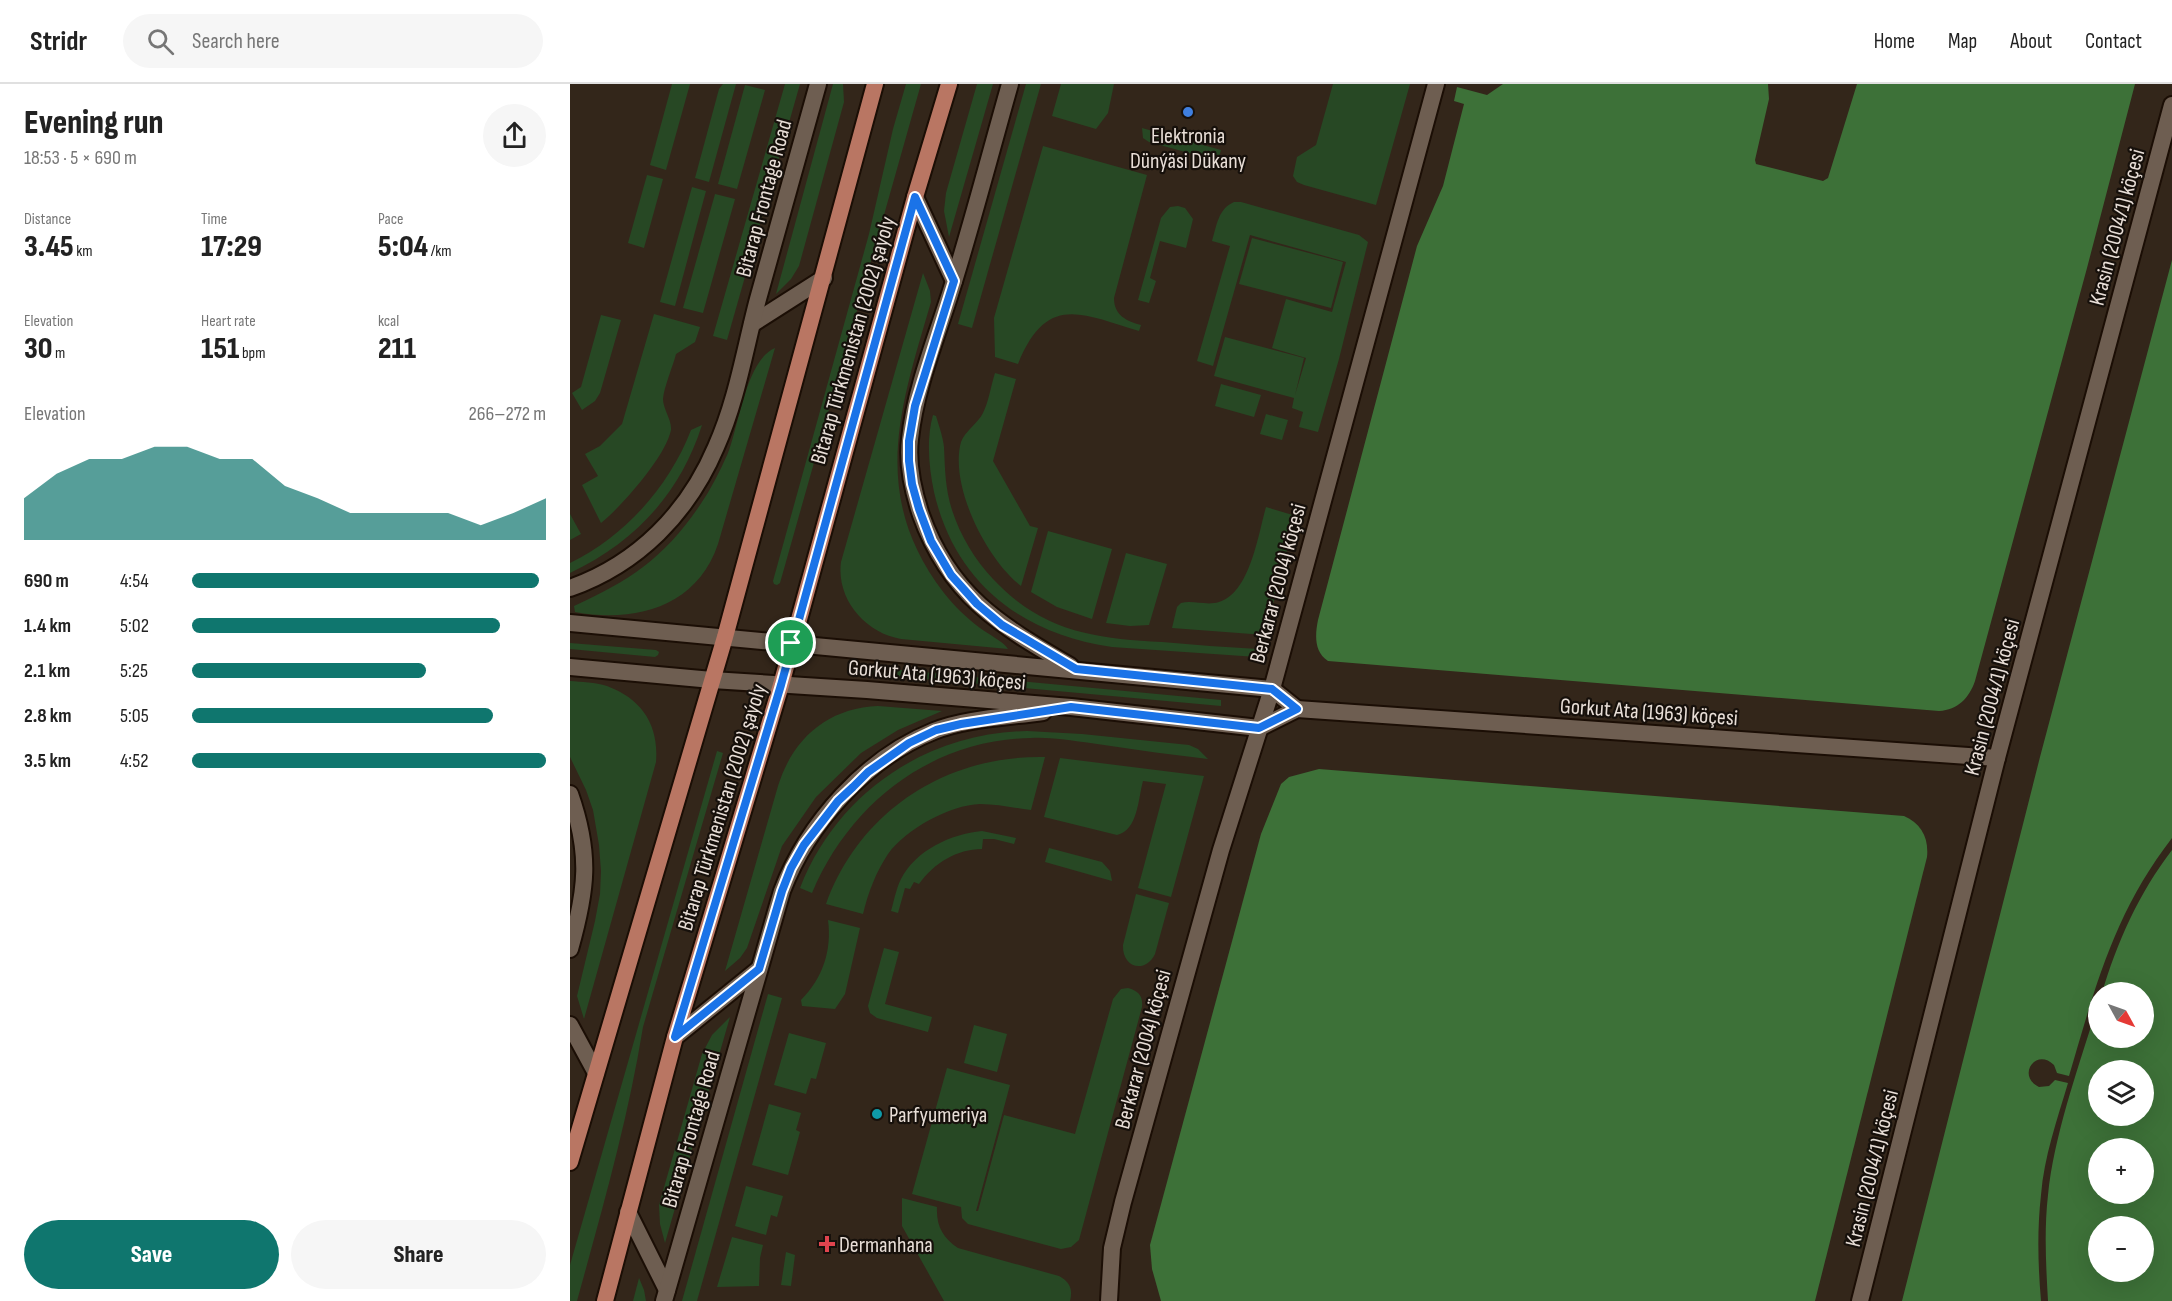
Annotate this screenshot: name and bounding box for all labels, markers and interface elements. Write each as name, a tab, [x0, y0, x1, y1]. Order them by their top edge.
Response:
search box	[123, 14, 543, 68]
text: Stridr	[30, 25, 87, 58]
icon: search	[144, 25, 177, 58]
text: Search here	[192, 28, 280, 55]
text: Home	[1874, 29, 1915, 54]
text: Map	[1948, 29, 1977, 54]
text: About	[2010, 29, 2052, 54]
text: Contact	[2085, 29, 2142, 54]
text: Evening run	[24, 103, 164, 143]
button: share	[483, 104, 546, 167]
marker: Elektronia Dünýäsi Dükany	[1181, 105, 1195, 119]
street label: Bitarap Frontage Road	[730, 117, 798, 280]
place label: Elektronia Dünýäsi Dükany	[1130, 123, 1247, 175]
text: 18:53 · 5 × 690 m	[24, 146, 137, 170]
street label: Krasin (2004/1) köçesi	[2084, 146, 2151, 309]
text: Distance	[24, 210, 71, 229]
text: Time	[201, 210, 227, 229]
text: Pace	[378, 210, 403, 229]
street label: Bitarap Türkmenistan (2002) şaýoly	[805, 213, 902, 467]
text: 3.45	[24, 229, 74, 265]
text: 17:29	[201, 229, 262, 265]
text: 5:04	[378, 229, 428, 265]
text: km	[74, 242, 93, 261]
text: /km	[428, 242, 452, 261]
text: Elevation	[24, 312, 73, 331]
text: Heart rate	[201, 312, 256, 331]
text: kcal	[378, 312, 399, 331]
text: 30	[24, 331, 53, 367]
text: 151	[201, 331, 239, 367]
text: 211	[378, 331, 416, 367]
text: m	[53, 344, 65, 363]
text: bpm	[239, 344, 265, 363]
text: Elevation	[24, 402, 86, 426]
text: 266–272 m	[469, 402, 546, 426]
street label: Berkarar (2004) köçesi	[1244, 501, 1313, 666]
text: 690 m	[24, 569, 69, 593]
text: 4:54	[120, 569, 149, 593]
text: 1.4 km	[24, 614, 71, 638]
text: 5:02	[120, 614, 149, 638]
street label: Krasin (2004/1) köçesi	[1959, 616, 2026, 779]
pin	[765, 617, 816, 668]
icon: arrive	[774, 626, 807, 659]
street label: Gorkut Ata (1963) köçesi	[847, 654, 1027, 697]
text: 2.1 km	[24, 659, 70, 683]
text: 5:25	[120, 659, 148, 683]
street label: Bitarap Türkmenistan (2002) şaýoly	[672, 680, 773, 934]
street label: Gorkut Ata (1963) köçesi	[1559, 693, 1739, 732]
text: 2.8 km	[24, 704, 72, 728]
text: 5:05	[120, 704, 149, 728]
text: 3.5 km	[24, 749, 71, 773]
text: 4:52	[120, 749, 148, 773]
street label: Berkarar (2004) köçesi	[1109, 967, 1178, 1132]
north arrow	[2088, 982, 2154, 1048]
map controls	[2088, 982, 2154, 1282]
street label: Bitarap Frontage Road	[656, 1048, 727, 1211]
button: layers	[2088, 1060, 2154, 1126]
street label: Krasin (2004/1) köçesi	[1840, 1087, 1905, 1250]
place label: Parfyumeriya	[889, 1102, 987, 1129]
marker: Parfyumeriya	[870, 1107, 884, 1121]
button: +	[2088, 1138, 2154, 1204]
button: −	[2088, 1216, 2154, 1282]
button: Save	[24, 1220, 279, 1289]
button: Share	[291, 1220, 546, 1289]
place label: Dermanhana	[839, 1232, 933, 1259]
marker: Dermanhana	[820, 1237, 834, 1251]

